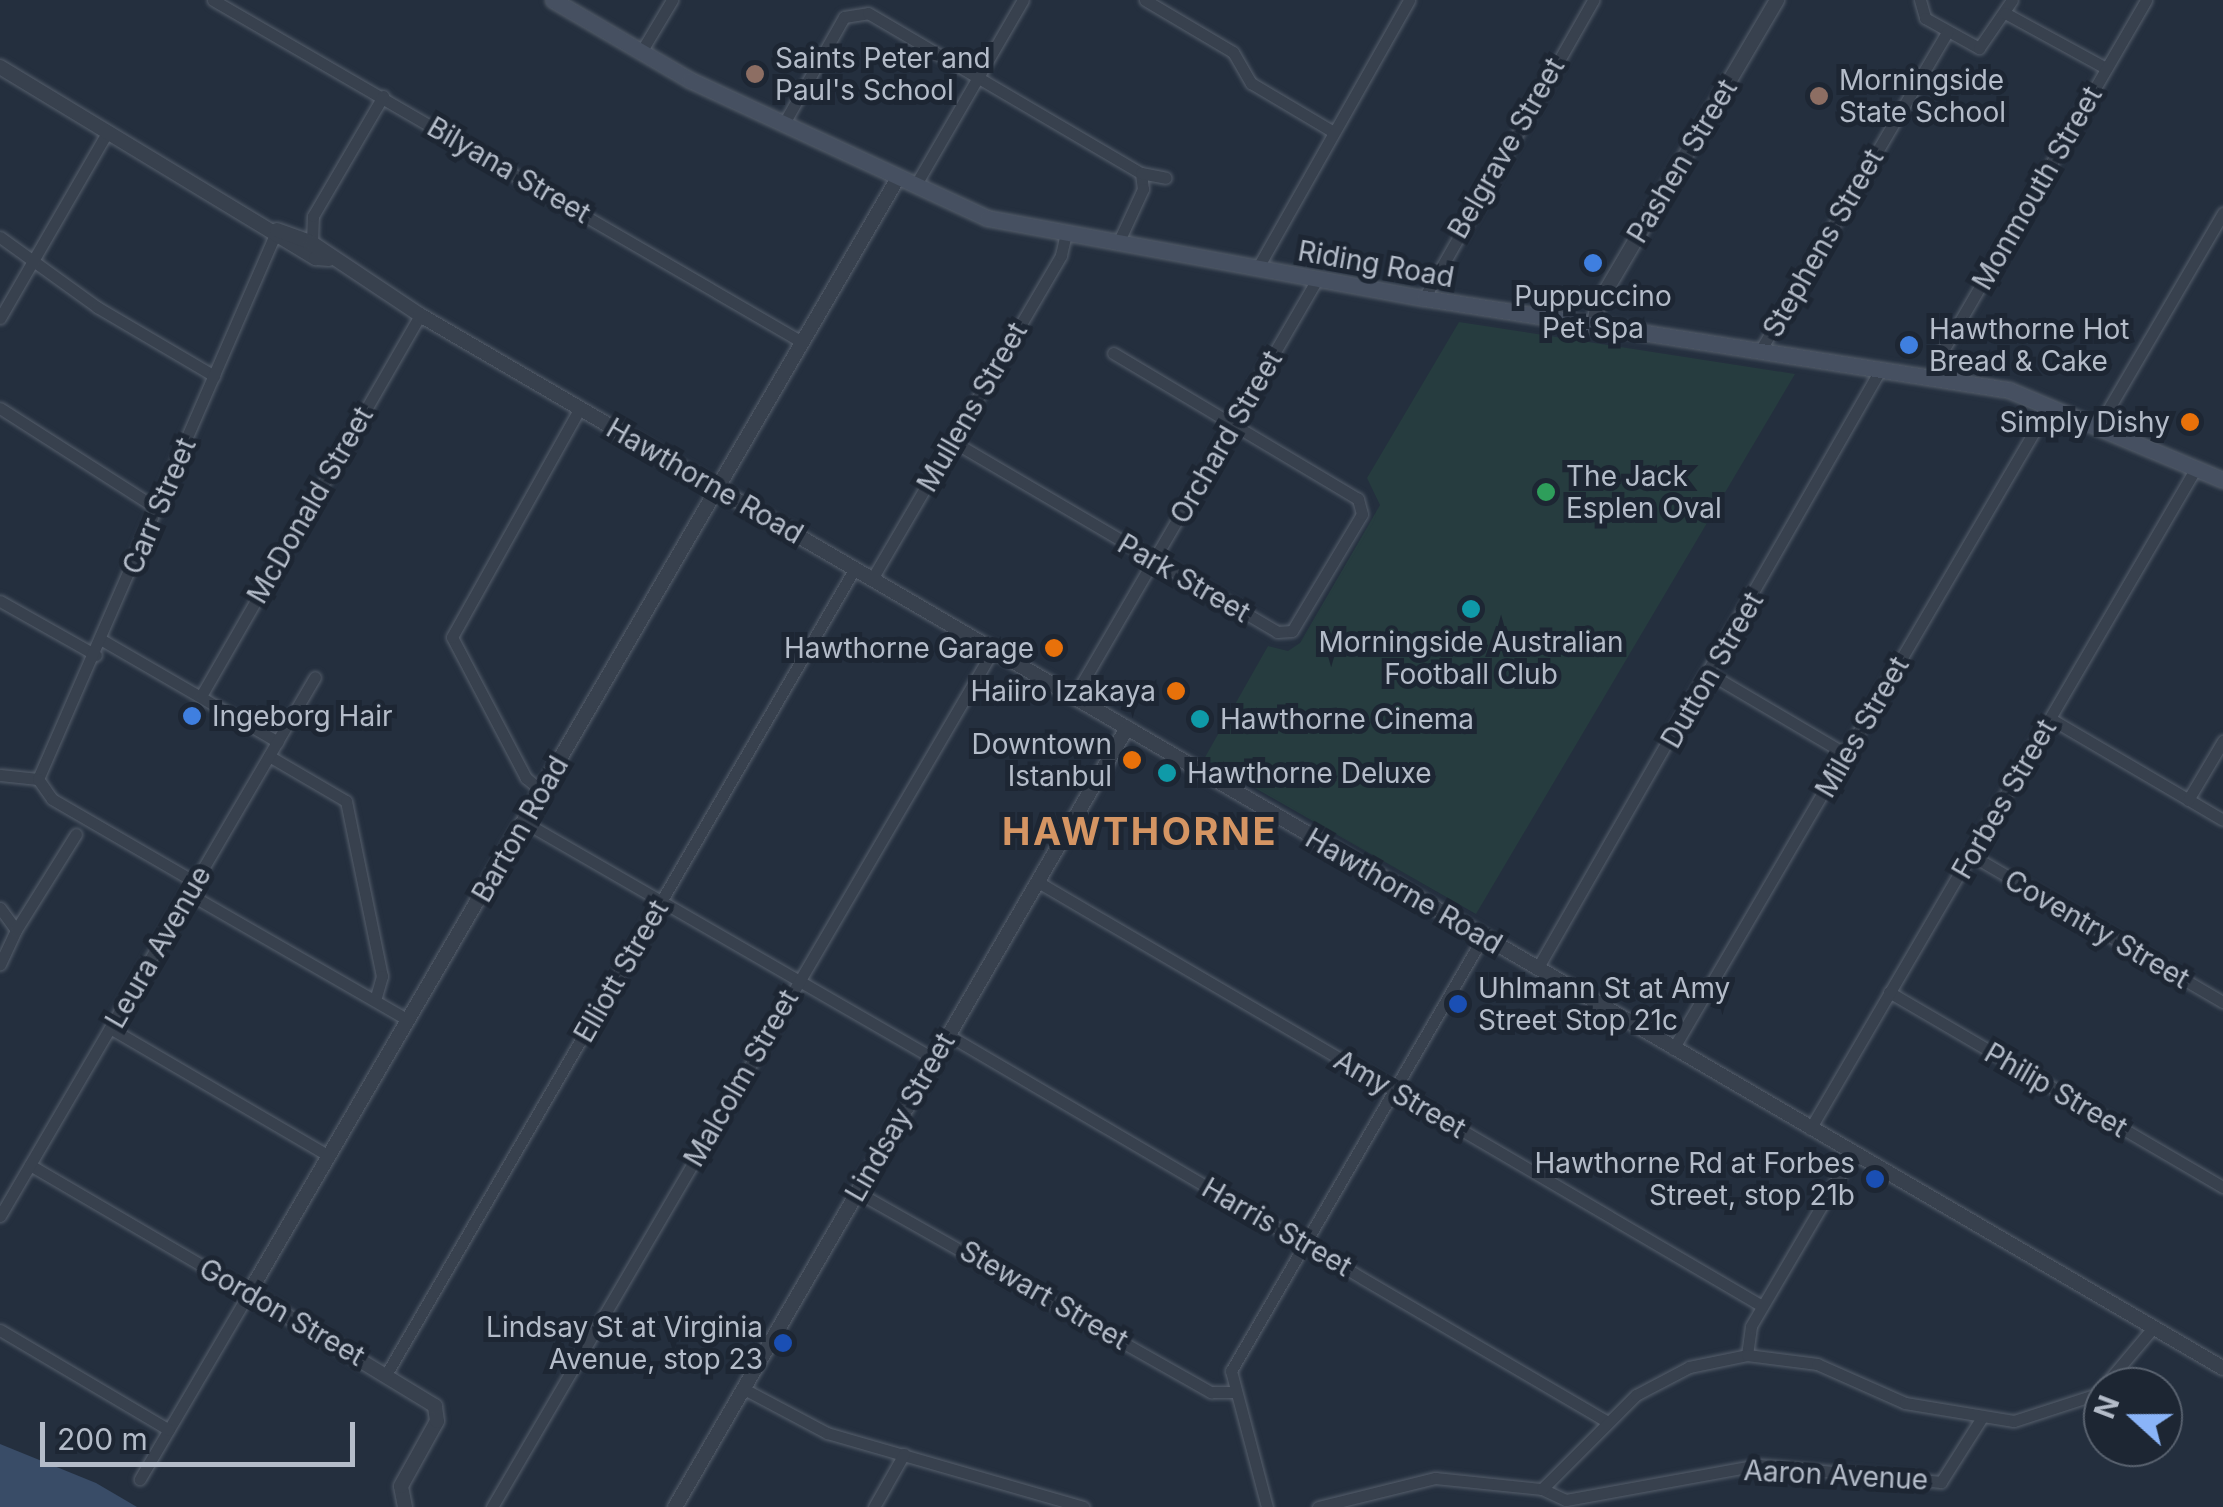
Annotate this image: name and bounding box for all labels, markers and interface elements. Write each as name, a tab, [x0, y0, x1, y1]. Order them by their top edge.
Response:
place label: Saints Peter and Paul's School	[775, 41, 991, 107]
street label: Belgrave Street	[1441, 52, 1571, 244]
marker: Saints Peter and Paul's School	[744, 63, 766, 85]
place label: Morningside State School	[1839, 63, 2006, 129]
street label: Pashen Street	[1620, 73, 1744, 249]
street label: Monmouth Street	[1965, 80, 2109, 296]
marker: Morningside State School	[1808, 85, 1830, 107]
street label: Bilyana Street	[422, 110, 596, 230]
street label: Stephens Street	[1756, 143, 1890, 343]
street label: Riding Road	[1295, 234, 1457, 294]
marker: Puppuccino Pet Spa	[1582, 252, 1604, 274]
place label: Puppuccino Pet Spa	[1514, 279, 1672, 345]
place label: Hawthorne Hot Bread & Cake	[1929, 312, 2129, 378]
street label: Mullens Street	[910, 316, 1034, 498]
marker: Hawthorne Hot Bread & Cake	[1898, 334, 1920, 356]
street label: Orchard Street	[1163, 345, 1289, 529]
street label: McDonald Street	[240, 401, 380, 609]
place label: Simply Dishy	[1999, 405, 2170, 439]
street label: Hawthorne Road	[601, 411, 809, 551]
marker: Simply Dishy	[2179, 411, 2201, 433]
street label: Carr Street	[115, 433, 203, 579]
place label: The Jack Esplen Oval	[1566, 459, 1722, 525]
marker: The Jack Esplen Oval	[1535, 481, 1557, 503]
street label: Park Street	[1112, 527, 1256, 629]
street label: Dutton Street	[1654, 586, 1770, 754]
marker: Morningside Australian Football Club	[1460, 598, 1482, 620]
place label: Morningside Australian Football Club	[1319, 625, 1623, 691]
place label: Hawthorne Garage	[784, 631, 1034, 665]
marker: Hawthorne Garage	[1043, 637, 1065, 659]
street label: Miles Street	[1808, 651, 1916, 803]
place label: Haiiro Izakaya	[970, 674, 1156, 708]
marker: Haiiro Izakaya	[1165, 680, 1187, 702]
place label: Ingeborg Hair	[212, 699, 392, 733]
place label: Hawthorne Cinema	[1220, 702, 1474, 736]
marker: Ingeborg Hair	[181, 705, 203, 727]
marker: Hawthorne Cinema	[1189, 708, 1211, 730]
street label: Forbes Street	[1945, 713, 2063, 885]
place label: Downtown Istanbul	[971, 727, 1112, 793]
marker: Downtown Istanbul	[1121, 749, 1143, 771]
street label: Barton Road	[465, 750, 575, 908]
place label: Hawthorne Deluxe	[1187, 756, 1432, 790]
marker: Hawthorne Deluxe	[1156, 762, 1178, 784]
district label: HAWTHORNE	[1002, 809, 1278, 855]
street label: Hawthorne Road	[1300, 821, 1508, 961]
street label: Leura Avenue	[98, 860, 218, 1034]
street label: Coventry Street	[1999, 863, 2195, 995]
street label: Elliott Street	[567, 894, 675, 1048]
place label: Uhlmann St at Amy Street Stop 21c	[1478, 971, 1730, 1037]
street label: Malcolm Street	[677, 984, 805, 1172]
marker: Uhlmann St at Amy Street Stop 21c	[1447, 993, 1469, 1015]
street label: Lindsay Street	[838, 1027, 962, 1207]
street label: Philip Street	[1979, 1036, 2133, 1144]
street label: Amy Street	[1328, 1043, 1472, 1145]
place label: Hawthorne Rd at Forbes Street, stop 21b	[1535, 1146, 1855, 1212]
marker: Hawthorne Rd at Forbes Street, stop 21b	[1864, 1168, 1886, 1190]
street label: Harris Street	[1196, 1171, 1358, 1283]
street label: Stewart Street	[954, 1233, 1134, 1357]
street label: Gordon Street	[193, 1251, 371, 1373]
place label: Lindsay St at Virginia Avenue, stop 23	[486, 1310, 763, 1376]
marker: Lindsay St at Virginia Avenue, stop 23	[772, 1332, 794, 1354]
north arrow	[2083, 1367, 2183, 1467]
text: N	[2087, 1391, 2127, 1423]
scale bar	[45, 1402, 360, 1464]
text: 200 m	[57, 1421, 148, 1457]
street label: Aaron Avenue	[1743, 1453, 1929, 1497]

